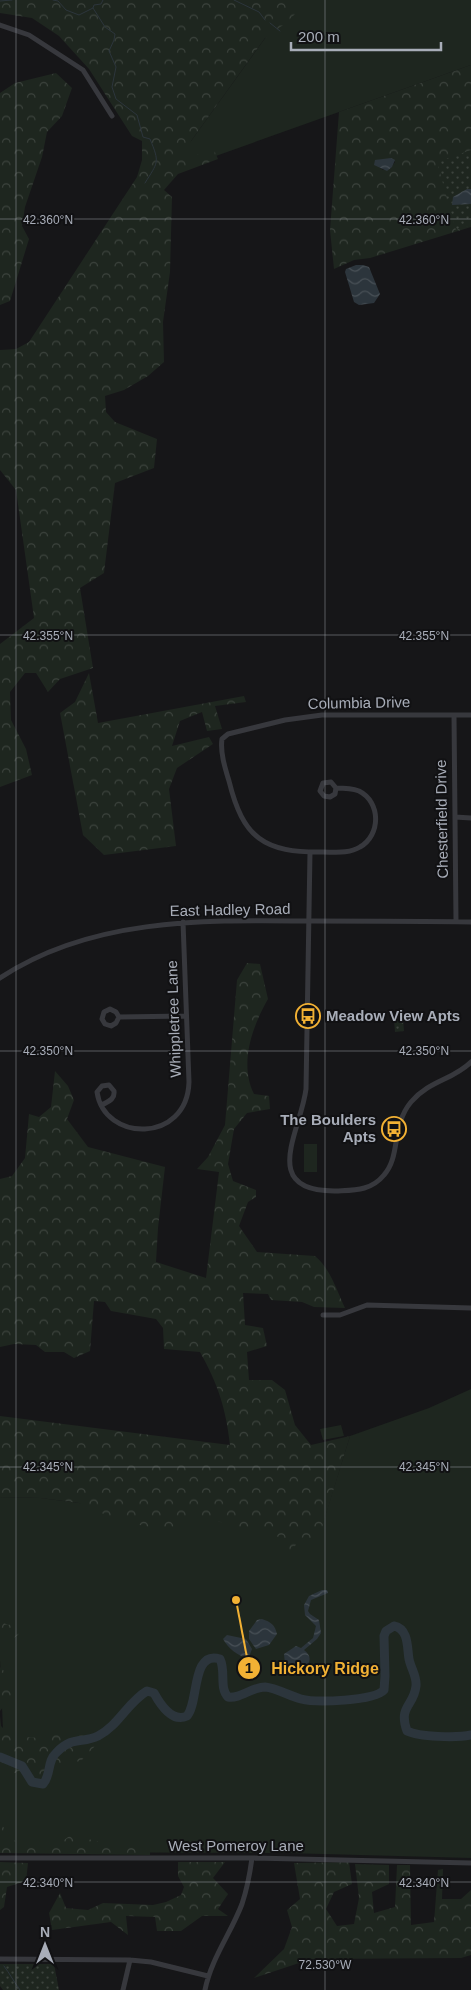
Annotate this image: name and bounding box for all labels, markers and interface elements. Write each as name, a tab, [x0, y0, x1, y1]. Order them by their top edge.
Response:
scale bar	[291, 20, 441, 52]
text: 200 m	[298, 28, 340, 45]
text: 42.360°N	[23, 213, 73, 227]
text: 42.360°N	[399, 213, 449, 227]
text: 42.355°N	[23, 629, 73, 643]
text: 42.355°N	[399, 629, 449, 643]
street label: Columbia Drive	[308, 693, 410, 712]
street label: Chesterfield Drive	[432, 759, 451, 879]
street label: East Hadley Road	[169, 900, 291, 919]
street label: Whippletree Lane	[163, 960, 184, 1078]
bus stop icon: Meadow View Apts	[295, 1003, 321, 1029]
place label: Meadow View Apts	[326, 1007, 460, 1024]
text: 42.350°N	[23, 1044, 73, 1058]
text: 42.350°N	[399, 1044, 449, 1058]
place label: The Boulders Apts	[280, 1111, 376, 1145]
bus stop icon: The Boulders Apts	[381, 1116, 407, 1142]
text: 42.345°N	[23, 1460, 73, 1474]
text: 42.345°N	[399, 1460, 449, 1474]
callout: Hickory Ridge	[236, 1653, 389, 1684]
text: 1	[245, 1659, 253, 1676]
text: Hickory Ridge	[271, 1660, 379, 1677]
street label: West Pomeroy Lane	[168, 1837, 304, 1854]
text: 42.340°N	[23, 1876, 73, 1890]
text: 42.340°N	[399, 1876, 449, 1890]
north arrow	[20, 1920, 70, 1970]
text: N	[40, 1924, 50, 1940]
text: 72.530°W	[299, 1958, 352, 1972]

